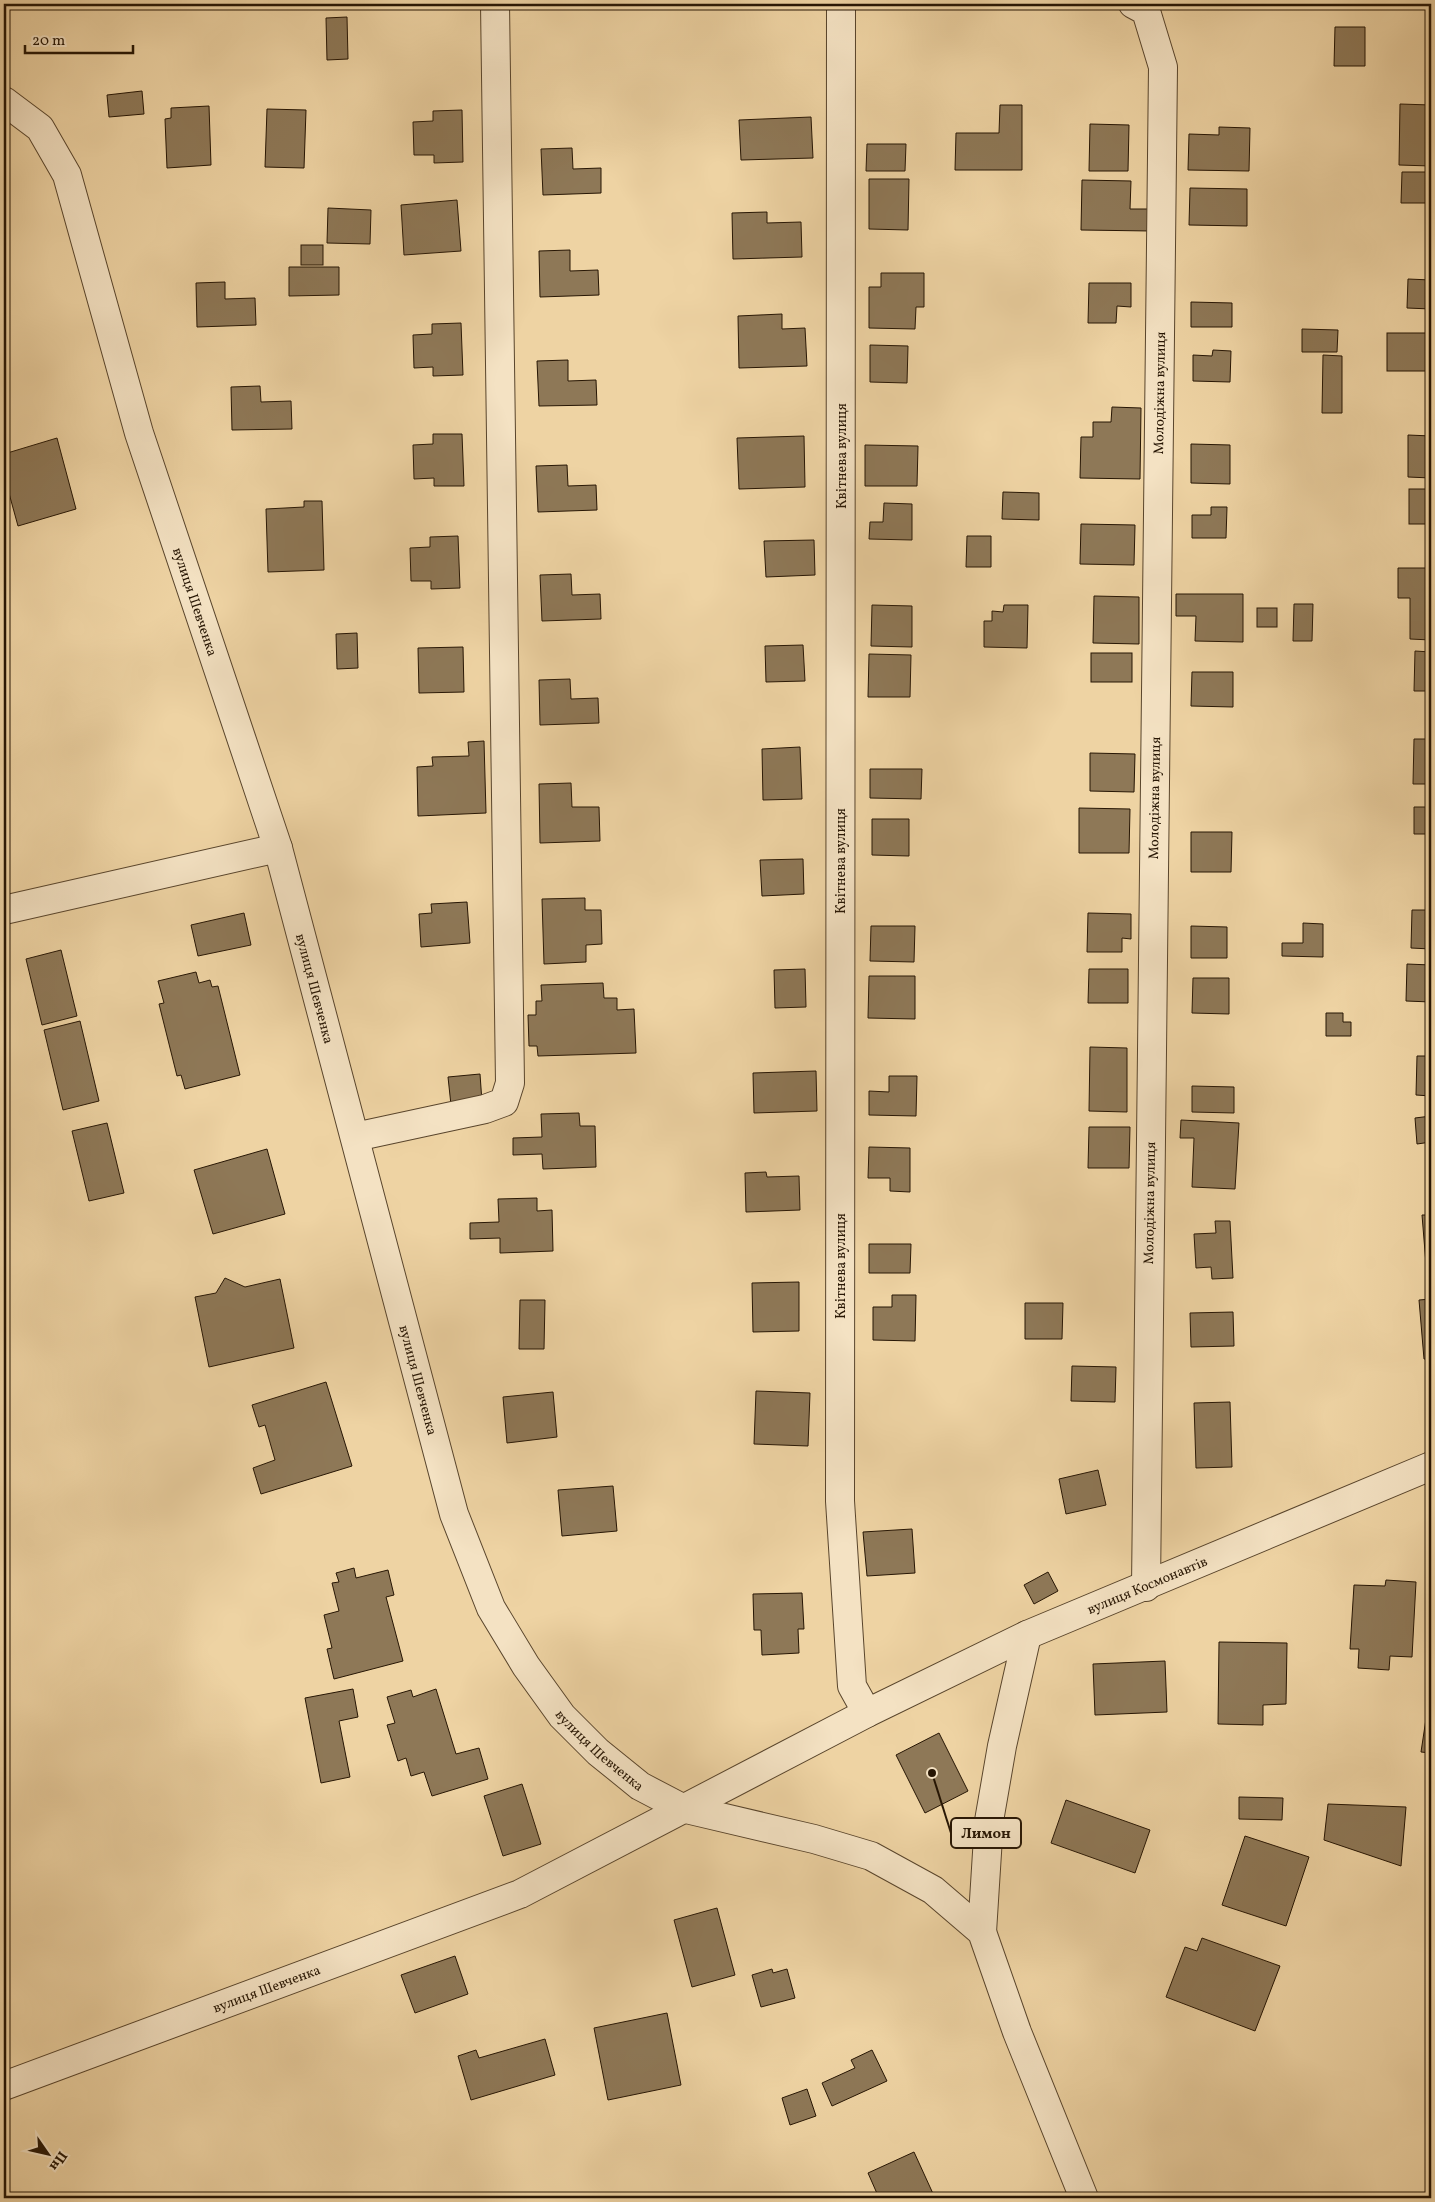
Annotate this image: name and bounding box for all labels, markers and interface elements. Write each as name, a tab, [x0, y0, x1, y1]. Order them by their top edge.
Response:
scale bar	[25, 22, 132, 54]
text: 20 m	[32, 31, 65, 52]
street label: Молодіжна вулиця	[1150, 332, 1171, 455]
street label: Квітнева вулиця	[833, 403, 852, 509]
street label: вулиця Шевченка	[167, 545, 221, 659]
street label: Молодіжна вулиця	[1145, 737, 1166, 860]
street label: Квітнева вулиця	[832, 808, 851, 914]
street label: вулиця Шевченка	[290, 932, 337, 1046]
street label: Молодіжна вулиця	[1140, 1142, 1161, 1265]
street label: Квітнева вулиця	[832, 1213, 851, 1319]
street label: вулиця Шевченка	[393, 1323, 441, 1438]
street label: вулиця Космонавтів	[1084, 1553, 1211, 1620]
street label: вулиця Шевченка	[550, 1707, 647, 1796]
callout: Лимон	[951, 1818, 1021, 1848]
text: Лимон	[961, 1824, 1011, 1845]
street label: вулиця Шевченка	[211, 1961, 323, 2018]
north arrow	[22, 2130, 72, 2180]
text: Пн	[44, 2147, 71, 2174]

